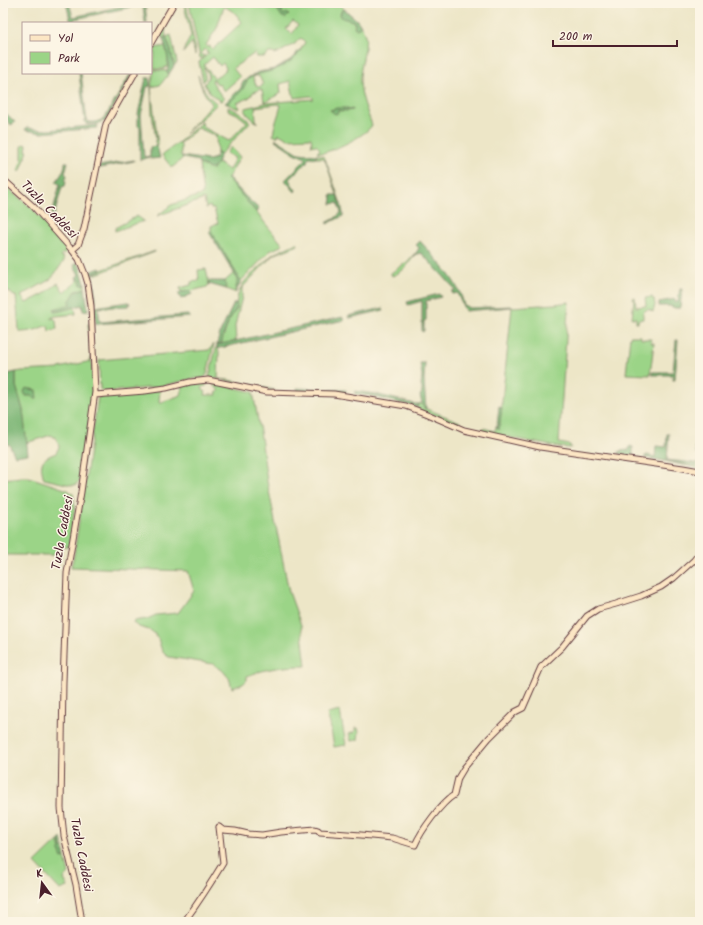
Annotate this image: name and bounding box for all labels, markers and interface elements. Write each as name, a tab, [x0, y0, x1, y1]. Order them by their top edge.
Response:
legend	[22, 22, 152, 74]
scale bar	[553, 22, 677, 48]
text: 200 m	[559, 27, 593, 46]
text: Yol	[58, 29, 73, 48]
text: Park	[58, 49, 80, 68]
street label: Tuzla Caddesi	[15, 176, 83, 245]
street label: Tuzla Caddesi	[46, 493, 80, 572]
street label: Tuzla Caddesi	[64, 816, 99, 895]
north arrow	[22, 863, 62, 903]
text: K	[34, 865, 46, 884]

